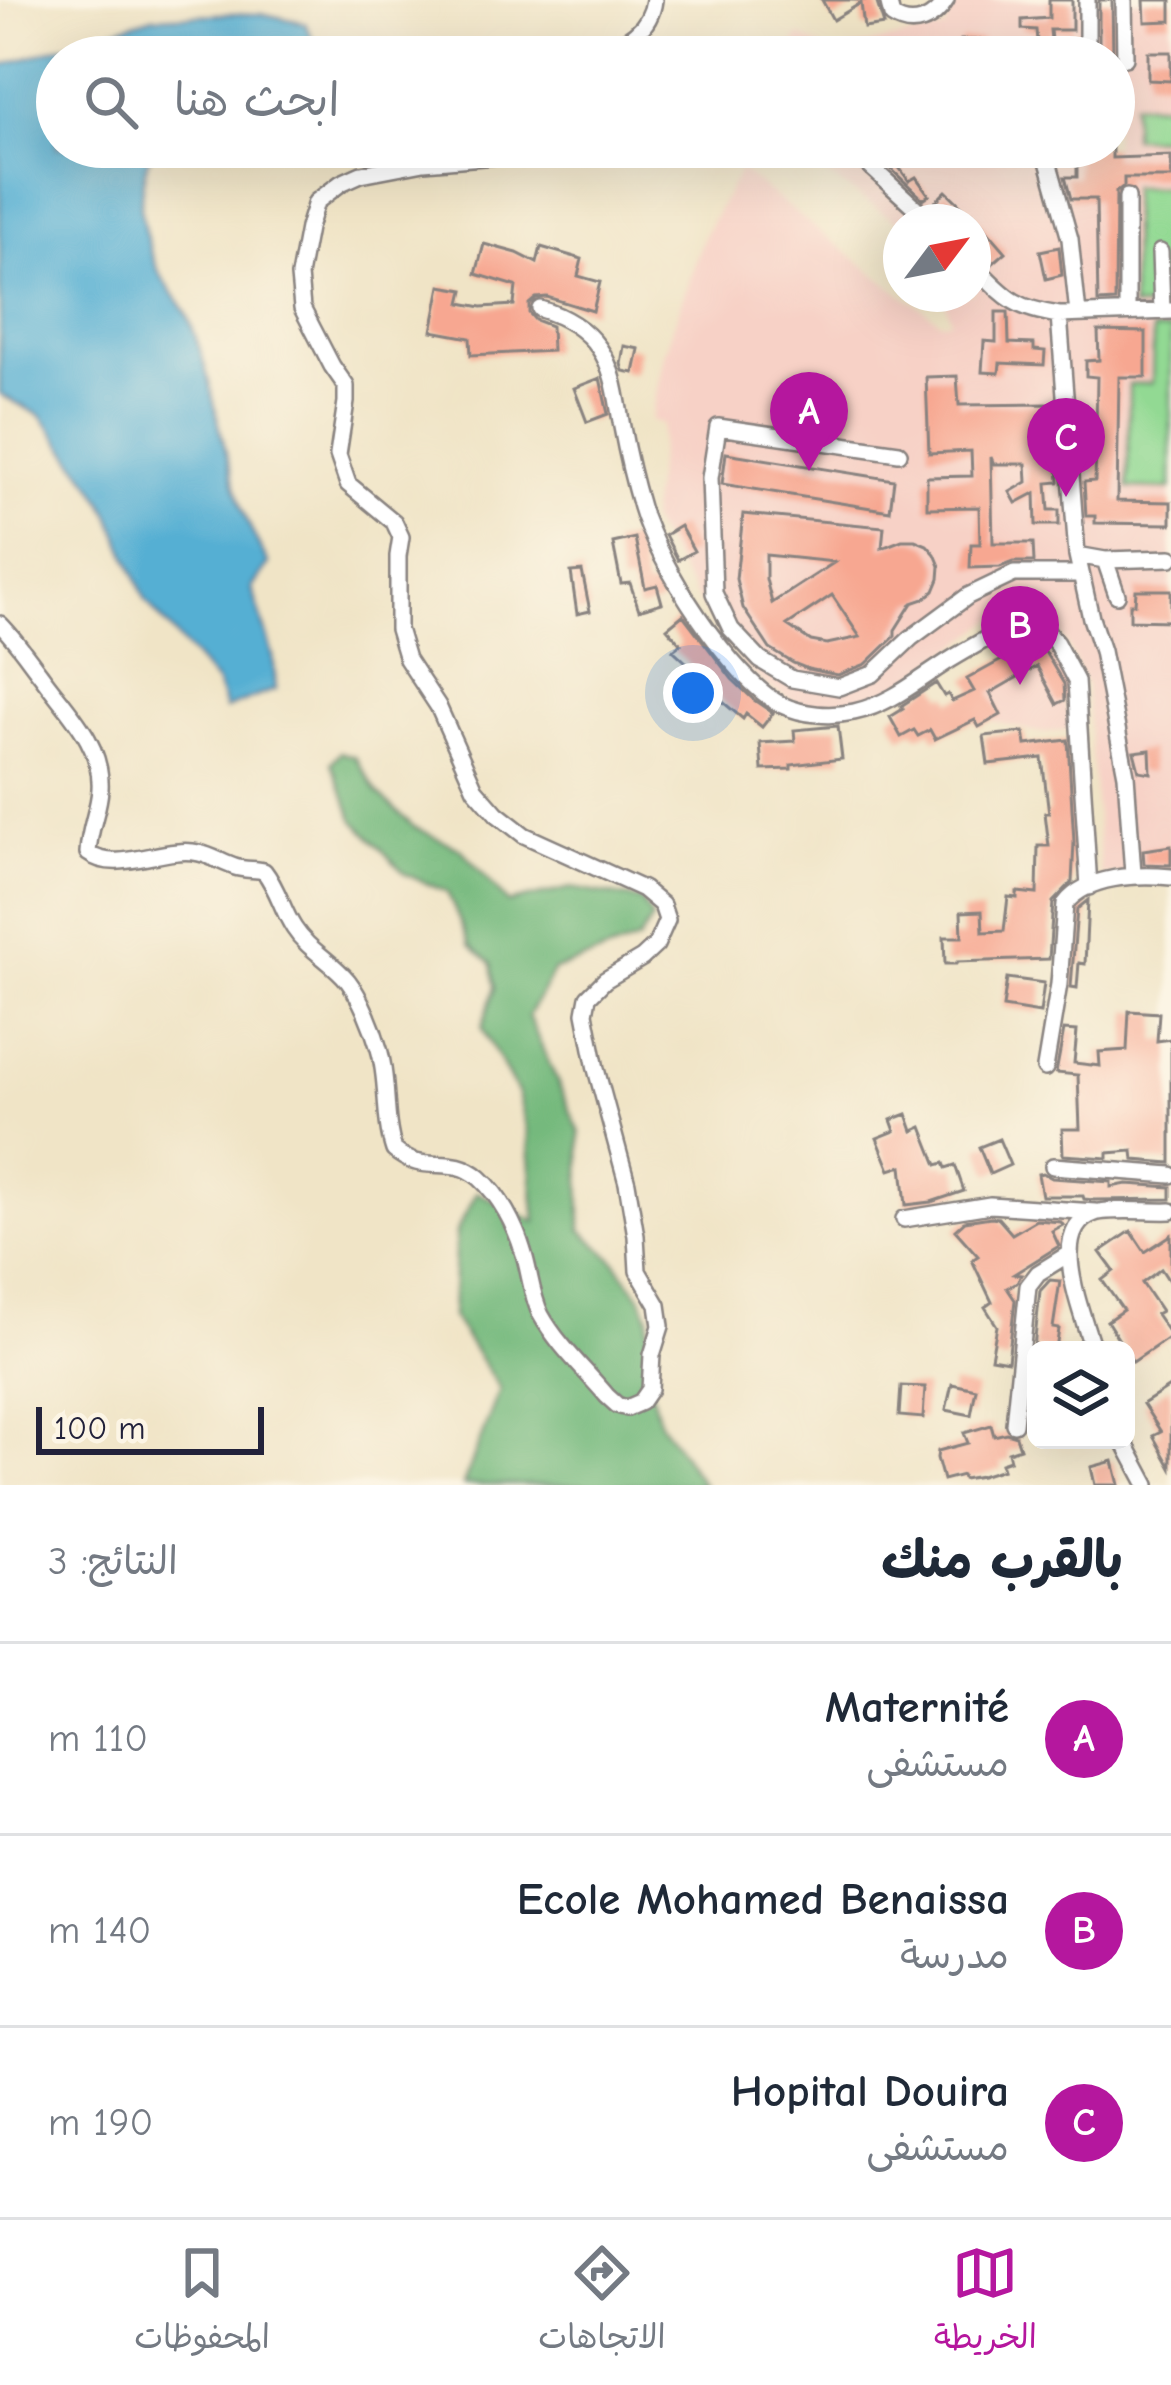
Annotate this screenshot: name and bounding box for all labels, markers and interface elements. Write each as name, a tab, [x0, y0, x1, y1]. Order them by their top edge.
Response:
search box	[36, 36, 1135, 168]
icon: search	[78, 69, 144, 135]
text: ابحث هنا	[174, 74, 339, 126]
north arrow	[883, 204, 991, 312]
pin: A	[770, 372, 848, 471]
pin: C	[1027, 398, 1105, 497]
pin: B	[981, 586, 1059, 685]
your location	[663, 663, 723, 723]
map controls	[1027, 1341, 1135, 1449]
button: layers	[1027, 1341, 1135, 1449]
scale bar	[36, 1401, 264, 1454]
text: 100 m	[54, 1409, 146, 1447]
text: بالقرب منك	[881, 1531, 1123, 1590]
text: النتائج: 3	[48, 1539, 178, 1584]
text: Maternité	[825, 1681, 1009, 1733]
text: 110 m	[48, 1716, 148, 1761]
text: A	[1073, 1716, 1095, 1761]
text: مستشفى	[866, 1741, 1009, 1786]
text: Ecole Mohamed Benaissa	[517, 1873, 1009, 1925]
text: 140 m	[48, 1908, 151, 1953]
text: B	[1072, 1908, 1096, 1953]
text: مدرسة	[900, 1933, 1009, 1978]
text: Hopital Douira	[731, 2065, 1009, 2117]
text: 190 m	[48, 2100, 153, 2145]
text: C	[1072, 2100, 1096, 2145]
text: مستشفى	[866, 2125, 1009, 2170]
tab: المحفوظات	[134, 2240, 270, 2366]
tab: الاتجاهات	[538, 2240, 666, 2366]
tab: الخريطة	[934, 2240, 1037, 2366]

